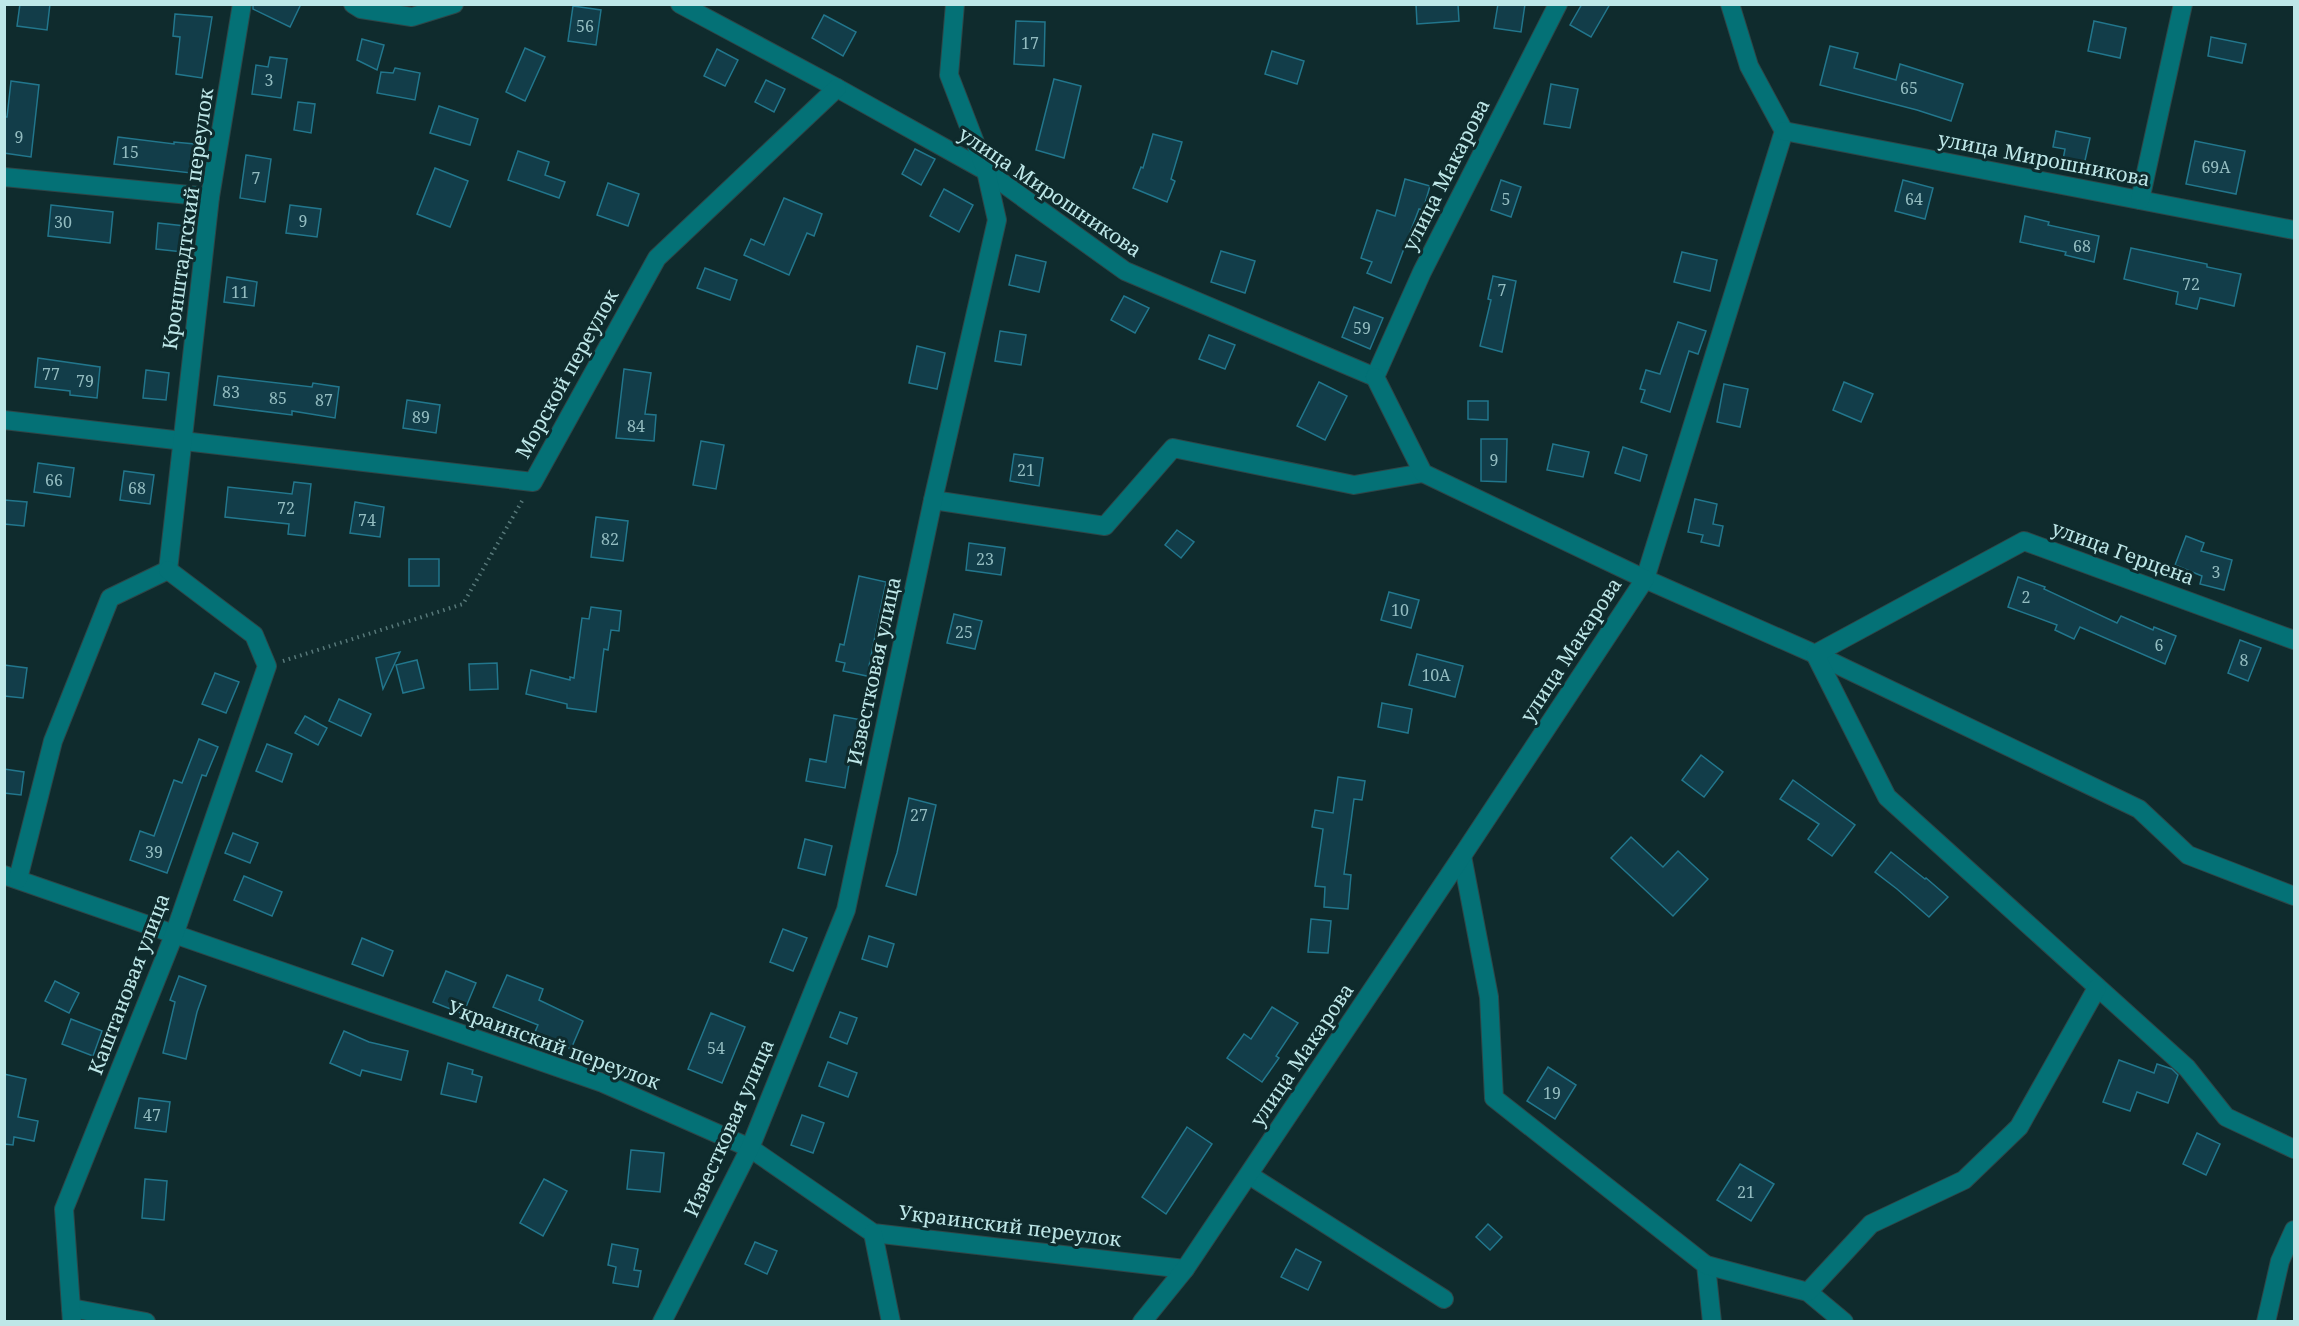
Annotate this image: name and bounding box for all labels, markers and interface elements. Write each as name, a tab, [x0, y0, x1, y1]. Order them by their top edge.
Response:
house number: 56	[576, 15, 594, 37]
house number: 17	[1021, 32, 1039, 54]
house number: 3	[265, 69, 274, 91]
house number: 65	[1900, 77, 1918, 99]
street label: Кронштадтский переулок	[156, 86, 219, 351]
street label: улица Макарова	[1396, 94, 1496, 256]
street label: улица Мирошникова	[953, 120, 1147, 263]
street label: улица Мирошникова	[1936, 125, 2152, 192]
house number: 9	[15, 126, 23, 148]
house number: 15	[121, 141, 139, 163]
house number: 69А	[2201, 156, 2231, 178]
house number: 7	[252, 167, 261, 189]
house number: 5	[1502, 188, 1510, 210]
house number: 64	[1905, 188, 1923, 210]
house number: 9	[299, 210, 307, 232]
house number: 30	[54, 211, 72, 233]
house number: 68	[2073, 235, 2091, 257]
house number: 72	[2182, 273, 2200, 295]
house number: 7	[1498, 279, 1507, 301]
house number: 11	[231, 281, 249, 303]
street label: Морской переулок	[509, 284, 624, 463]
house number: 59	[1353, 317, 1371, 339]
house number: 77	[42, 363, 60, 385]
house number: 79	[76, 370, 94, 392]
house number: 83	[222, 381, 240, 403]
house number: 85	[269, 387, 287, 409]
house number: 87	[315, 389, 333, 411]
house number: 89	[412, 406, 430, 428]
house number: 84	[627, 415, 645, 437]
house number: 9	[1490, 449, 1498, 471]
house number: 21	[1017, 459, 1035, 481]
house number: 66	[45, 469, 63, 491]
house number: 68	[128, 477, 146, 499]
house number: 72	[277, 497, 295, 519]
house number: 74	[358, 509, 376, 531]
street label: улица Герцена	[2048, 514, 2198, 591]
house number: 82	[601, 528, 619, 550]
house number: 23	[976, 548, 994, 570]
house number: 3	[2212, 561, 2221, 583]
street label: улица Макарова	[1514, 572, 1628, 727]
street label: Известковая улица	[840, 574, 907, 768]
house number: 2	[2022, 586, 2030, 608]
house number: 10	[1391, 599, 1409, 621]
house number: 25	[955, 621, 973, 643]
house number: 6	[2155, 634, 2164, 656]
house number: 8	[2240, 649, 2249, 671]
house number: 10А	[1421, 664, 1451, 686]
house number: 27	[910, 804, 928, 826]
house number: 39	[145, 841, 163, 863]
street label: Каштановая улица	[82, 889, 176, 1078]
street label: улица Макарова	[1244, 978, 1360, 1132]
street label: Украинский переулок	[444, 994, 664, 1096]
street label: Известковая улица	[677, 1035, 780, 1221]
house number: 54	[707, 1037, 725, 1059]
house number: 19	[1543, 1082, 1561, 1104]
house number: 47	[143, 1104, 161, 1126]
house number: 21	[1737, 1181, 1755, 1203]
street label: Украинский переулок	[897, 1198, 1123, 1253]

